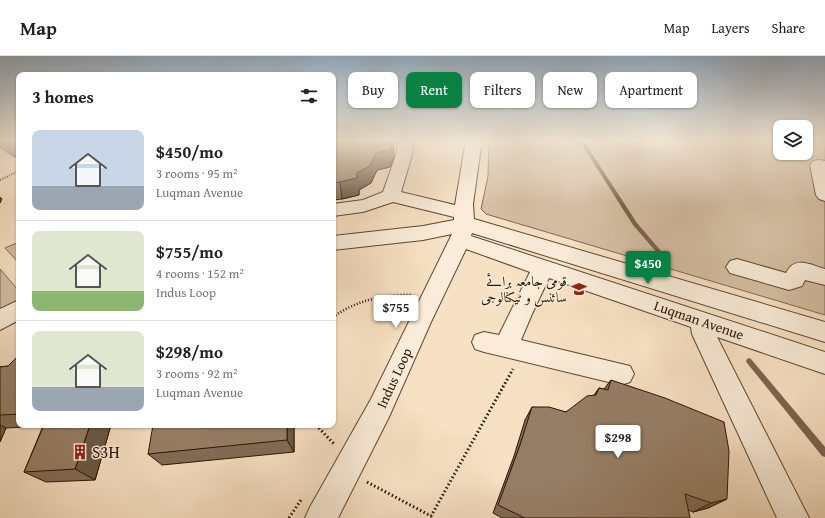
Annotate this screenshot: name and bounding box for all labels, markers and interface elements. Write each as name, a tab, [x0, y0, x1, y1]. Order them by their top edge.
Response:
text: Map	[20, 14, 57, 42]
text: Map	[664, 18, 690, 38]
text: Layers	[712, 18, 750, 38]
text: Share	[772, 18, 805, 38]
chip: Buy	[348, 72, 398, 108]
chip: Rent	[406, 72, 462, 108]
chip: Filters	[470, 72, 535, 108]
chip: New	[543, 72, 597, 108]
chip: Apartment	[605, 72, 697, 108]
text: 3 homes	[32, 84, 94, 109]
icon: filters	[298, 85, 320, 107]
map controls	[773, 120, 813, 160]
button: layers	[773, 120, 813, 160]
text: $450/mo	[156, 139, 223, 164]
icon: home	[64, 146, 112, 194]
text: 3 rooms · 95 m²	[156, 164, 238, 183]
text: Luqman Avenue	[156, 183, 243, 202]
text: $755/mo	[156, 239, 223, 264]
icon: home	[64, 247, 112, 295]
pin: $450	[624, 251, 672, 285]
text: $450	[635, 254, 661, 273]
text: 4 rooms · 152 m²	[156, 264, 244, 283]
place label: قومی جامعہ برائے سائنس و ٹیکنالوجی	[481, 271, 567, 307]
school or university icon: قومی جامعہ برائے سائنس و ٹیکنالوجی	[570, 280, 588, 298]
text: Indus Loop	[156, 283, 216, 302]
pin: $755	[372, 295, 420, 329]
street label: Luqman Avenue	[651, 295, 747, 345]
text: $755	[383, 298, 409, 317]
text: $298/mo	[156, 339, 223, 364]
street label: Indus Loop	[371, 344, 417, 411]
icon: home	[64, 347, 112, 395]
text: 3 rooms · 92 m²	[156, 364, 238, 383]
text: Luqman Avenue	[156, 383, 243, 402]
pin: $298	[594, 425, 642, 459]
text: $298	[605, 428, 631, 447]
place label: S3H	[92, 439, 120, 464]
building icon: S3H	[71, 443, 89, 461]

